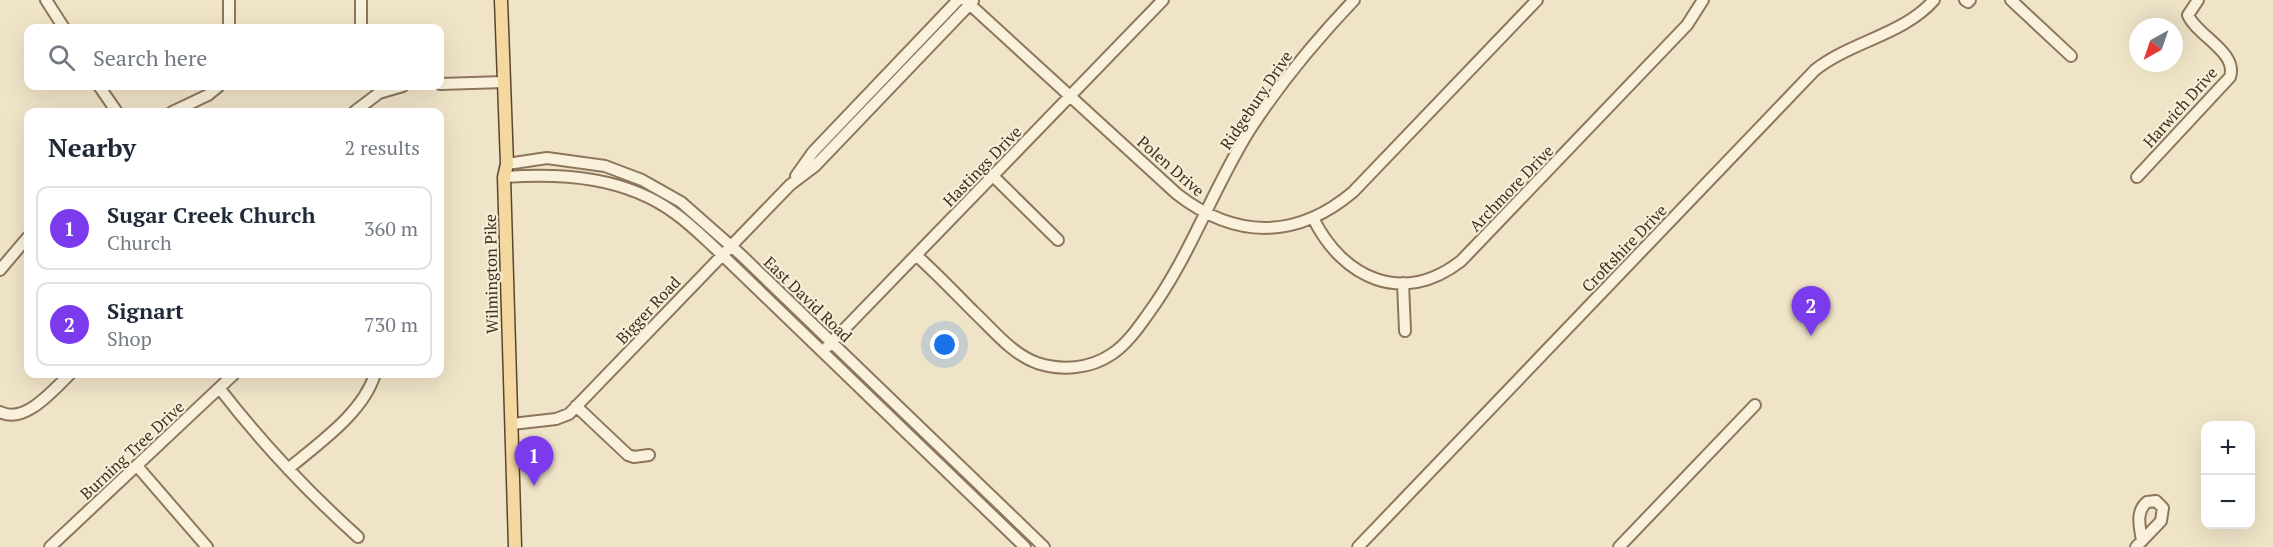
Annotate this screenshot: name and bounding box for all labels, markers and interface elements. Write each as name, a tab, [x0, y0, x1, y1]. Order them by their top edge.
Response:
north arrow	[2129, 18, 2183, 72]
search box	[24, 24, 444, 90]
icon: search	[45, 41, 78, 74]
text: Search here	[93, 43, 207, 72]
street label: Ridgebury Drive	[1215, 46, 1297, 154]
street label: Harwich Drive	[2138, 62, 2222, 152]
street label: Hastings Drive	[938, 121, 1026, 211]
text: Nearby	[48, 130, 136, 164]
street label: Polen Drive	[1133, 131, 1209, 201]
text: 2 results	[345, 134, 420, 161]
street label: Archmore Drive	[1464, 140, 1558, 236]
street label: Croftshire Drive	[1577, 199, 1671, 297]
text: Sugar Creek Church	[107, 200, 316, 229]
street label: Wilmington Pike	[479, 214, 503, 334]
text: 1	[64, 215, 75, 242]
text: 360 m	[364, 215, 418, 242]
text: Church	[107, 229, 172, 256]
street label: East David Road	[759, 251, 857, 347]
street label: Bigger Road	[611, 271, 685, 349]
pin: 2	[1792, 286, 1830, 336]
text: Signart	[107, 296, 184, 325]
text: 2	[64, 311, 75, 338]
text: 730 m	[364, 311, 418, 338]
text: Shop	[107, 325, 152, 352]
your location	[930, 330, 959, 359]
street label: Burning Tree Drive	[75, 396, 189, 504]
map controls	[2201, 421, 2255, 529]
button: +	[2201, 421, 2255, 475]
pin: 1	[514, 436, 554, 486]
button: −	[2201, 475, 2255, 529]

